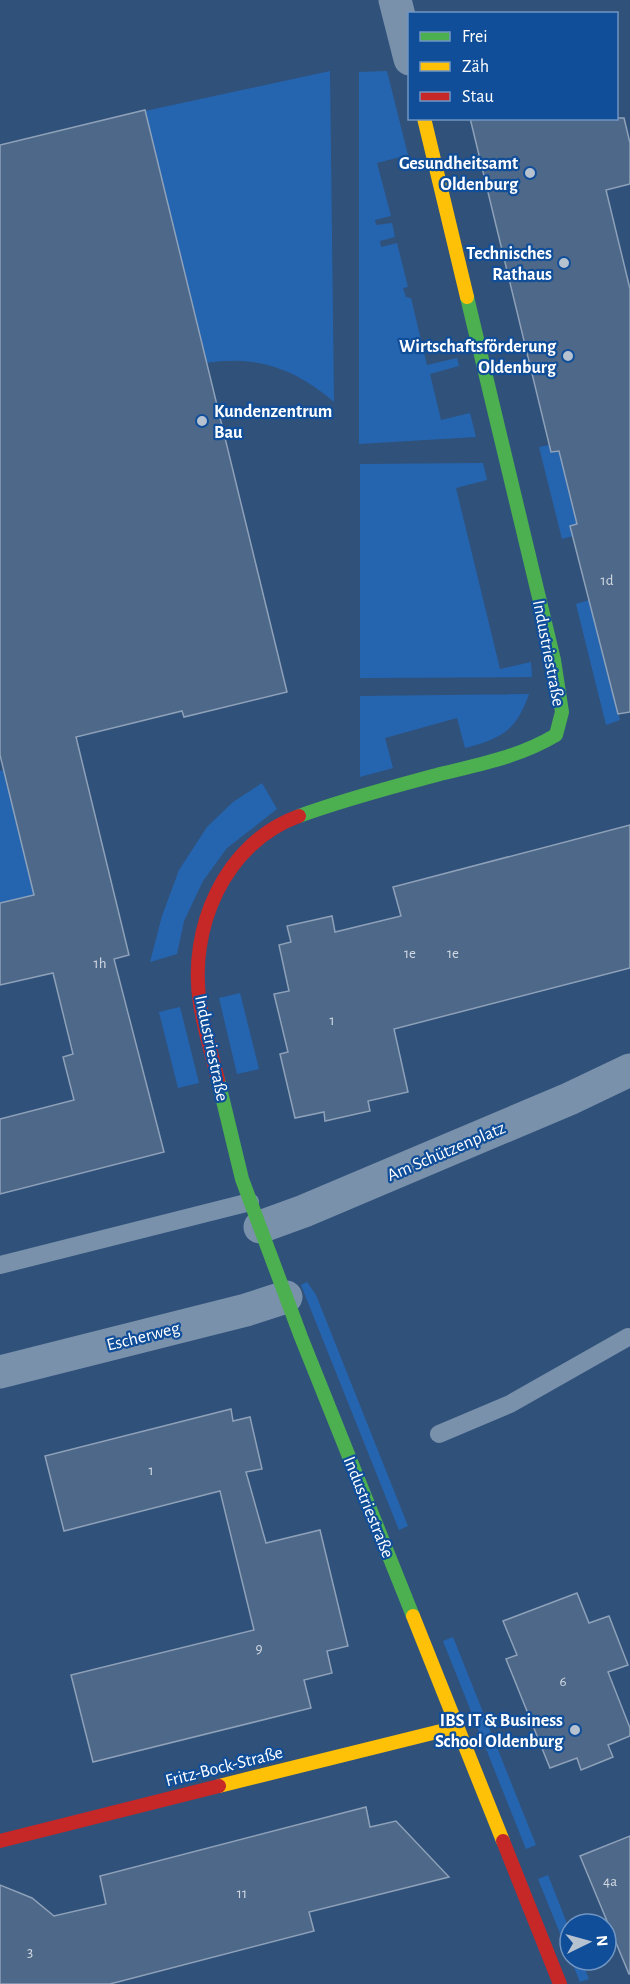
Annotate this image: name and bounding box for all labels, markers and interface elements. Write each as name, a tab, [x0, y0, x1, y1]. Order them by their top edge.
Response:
legend	[408, 12, 618, 120]
text: Frei	[462, 28, 488, 46]
text: Zäh	[462, 58, 489, 76]
text: Stau	[462, 88, 494, 106]
place label: Gesundheitsamt Oldenburg	[399, 155, 519, 194]
marker: Gesundheitsamt Oldenburg	[523, 166, 537, 180]
place label: Technisches Rathaus	[466, 245, 552, 284]
marker: Technisches Rathaus	[557, 256, 571, 270]
place label: Wirtschaftsförderung Oldenburg	[399, 338, 557, 377]
marker: Wirtschaftsförderung Oldenburg	[561, 349, 575, 363]
place label: Kundenzentrum Bau	[214, 403, 332, 442]
marker: Kundenzentrum Bau	[195, 414, 209, 428]
house number: 1d	[601, 573, 614, 588]
street label: Industriestraße	[529, 598, 567, 708]
house number: 1e	[404, 946, 416, 961]
house number: 1e	[447, 946, 459, 961]
house number: 1h	[94, 956, 106, 971]
street label: Industriestraße	[191, 994, 231, 1103]
house number: 1	[329, 1013, 335, 1028]
street label: Am Schützenplatz	[385, 1119, 508, 1185]
street label: Escherweg	[105, 1319, 182, 1355]
street label: Industriestraße	[340, 1454, 397, 1561]
house number: 1	[148, 1463, 154, 1478]
house number: 9	[255, 1641, 263, 1656]
house number: 6	[559, 1674, 567, 1689]
place label: IBS IT & Business School Oldenburg	[435, 1712, 564, 1751]
marker: IBS IT & Business School Oldenburg	[568, 1723, 582, 1737]
street label: Fritz-Bock-Straße	[164, 1744, 285, 1790]
house number: 4a	[603, 1874, 617, 1889]
house number: 11	[237, 1886, 247, 1901]
north arrow	[558, 1912, 618, 1972]
text: N	[593, 1935, 610, 1947]
house number: 3	[27, 1945, 33, 1960]

